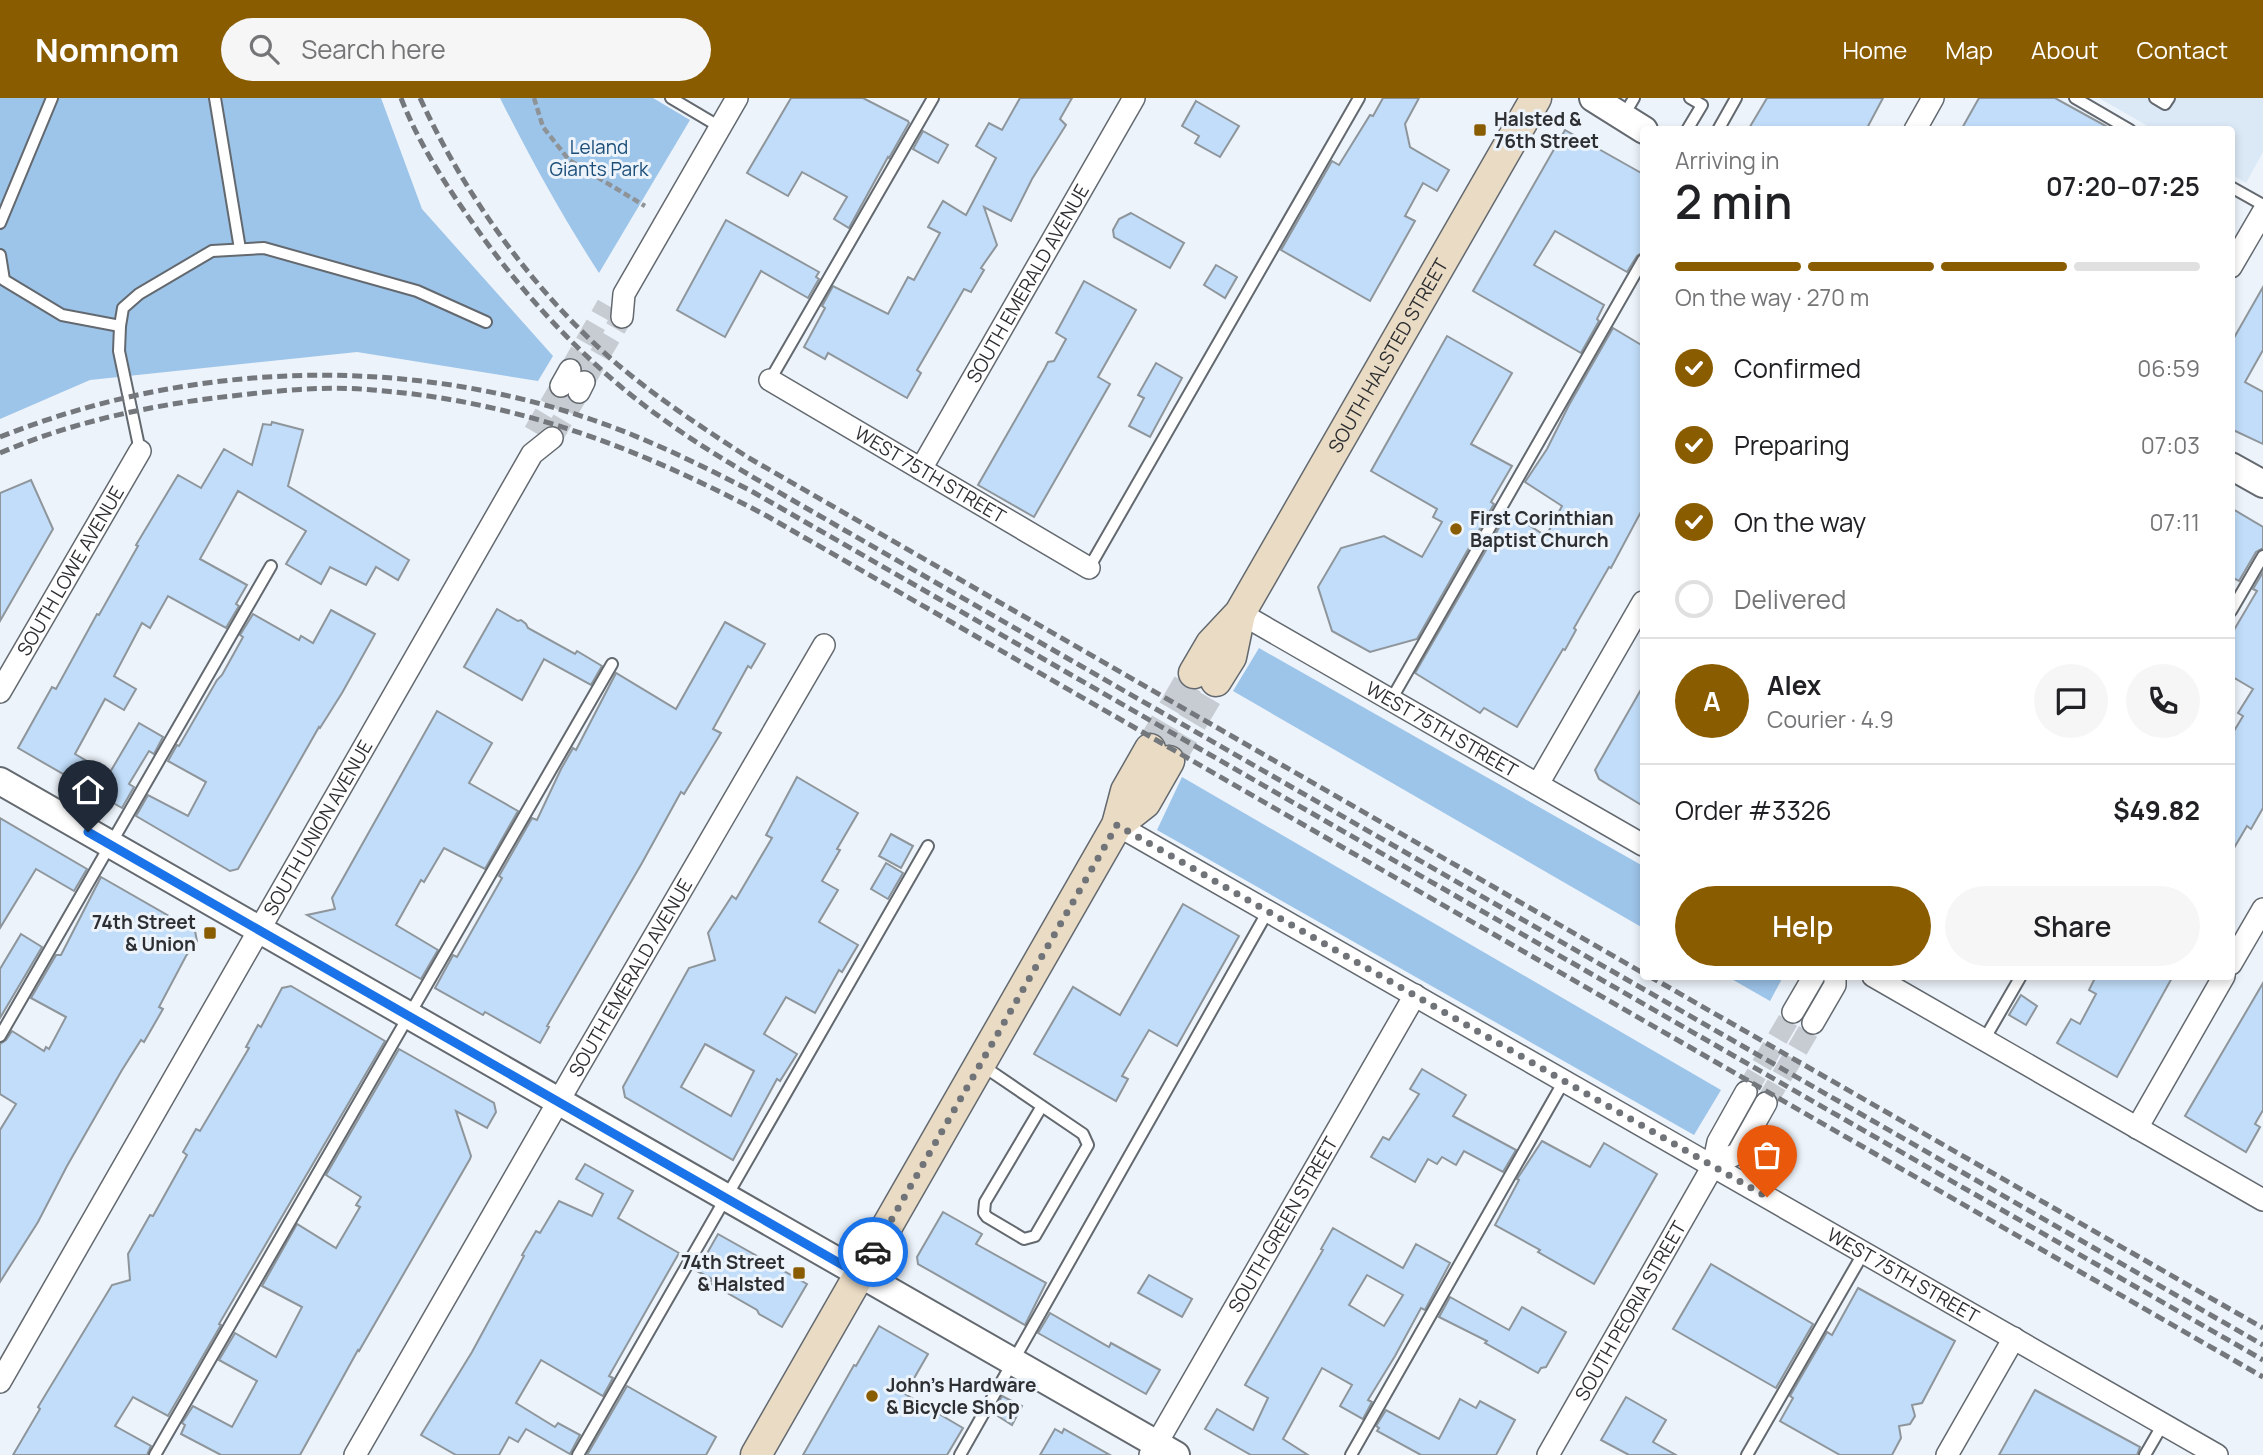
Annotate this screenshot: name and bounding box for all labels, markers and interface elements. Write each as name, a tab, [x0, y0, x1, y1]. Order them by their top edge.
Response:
search box	[221, 18, 711, 81]
text: Nomnom	[35, 27, 179, 72]
icon: search	[245, 30, 283, 68]
text: Search here	[301, 31, 446, 67]
text: Home	[1842, 33, 1907, 66]
text: Map	[1945, 33, 1993, 66]
text: About	[2031, 33, 2099, 66]
text: Contact	[2137, 33, 2228, 66]
place label: Halsted & 76th Street	[1494, 106, 1599, 154]
marker: Halsted & 76th Street	[1472, 122, 1488, 138]
park label: Leland Giants Park	[550, 134, 649, 182]
text: Arriving in	[1675, 144, 1780, 176]
text: 07:20–07:25	[2046, 168, 2200, 204]
text: 2 min	[1675, 170, 1792, 233]
street label: SOUTH EMERALD AVENUE	[960, 179, 1095, 388]
street label: SOUTH HALSTED STREET	[1322, 253, 1454, 458]
text: On the way · 270 m	[1675, 281, 1869, 313]
icon: check	[1675, 349, 1713, 387]
text: Confirmed	[1734, 350, 1861, 386]
text: 06:59	[2137, 352, 2200, 384]
street label: WEST 75TH STREET	[850, 420, 1011, 529]
icon: check	[1675, 426, 1713, 464]
text: Preparing	[1734, 427, 1850, 463]
text: 07:03	[2141, 429, 2200, 461]
street label: SOUTH LOWE AVENUE	[11, 481, 130, 661]
icon: check	[1675, 503, 1713, 541]
text: On the way	[1734, 504, 1866, 540]
place label: First Corinthian Baptist Church	[1470, 505, 1614, 553]
text: 07:11	[2150, 506, 2200, 538]
marker: First Corinthian Baptist Church	[1448, 521, 1464, 537]
text: Delivered	[1734, 581, 1846, 617]
button: chat	[2034, 664, 2108, 738]
button: phone	[2126, 664, 2200, 738]
text: Alex	[1767, 667, 1821, 703]
street label: WEST 75TH STREET	[1361, 675, 1523, 784]
text: A	[1703, 683, 1721, 719]
text: Courier · 4.9	[1767, 703, 1894, 735]
street label: SOUTH UNION AVENUE	[257, 735, 378, 920]
pin	[58, 760, 118, 832]
icon: home	[69, 771, 107, 809]
text: Order #3326	[1675, 792, 1832, 828]
text: $49.82	[2113, 792, 2200, 828]
street label: SOUTH EMERALD AVENUE	[562, 874, 698, 1082]
button: Help	[1675, 886, 1931, 966]
button: Share	[1945, 886, 2200, 966]
place label: 74th Street & Union	[92, 909, 196, 957]
marker: 74th Street & Union	[202, 925, 218, 941]
pin	[1737, 1125, 1797, 1197]
street label: SOUTH GREEN STREET	[1222, 1131, 1344, 1317]
icon: bag	[1748, 1136, 1786, 1174]
street label: SOUTH PEORIA STREET	[1569, 1216, 1692, 1405]
courier	[838, 1217, 908, 1287]
street label: WEST 75TH STREET	[1822, 1221, 1984, 1329]
icon: car	[854, 1233, 892, 1271]
place label: 74th Street & Halsted	[681, 1249, 785, 1297]
marker: 74th Street & Halsted	[791, 1265, 807, 1281]
place label: John's Hardware & Bicycle Shop	[886, 1372, 1036, 1420]
marker: John's Hardware & Bicycle Shop	[864, 1388, 880, 1404]

